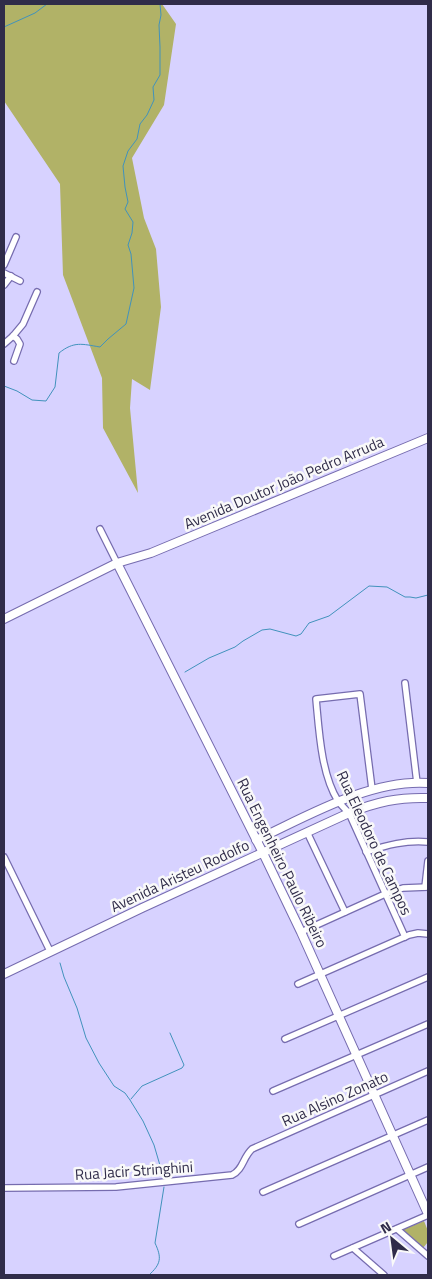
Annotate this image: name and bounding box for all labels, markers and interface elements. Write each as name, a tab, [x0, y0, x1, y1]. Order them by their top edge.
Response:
street label: Avenida Doutor João Pedro Arruda	[180, 430, 388, 535]
street label: Rua Eleodoro de Campos	[331, 767, 418, 919]
street label: Rua Engenheiro Paulo Ribeiro	[231, 774, 334, 952]
street label: Avenida Aristeu Rodolfo	[106, 833, 253, 918]
street label: Rua Alsino Zonato	[278, 1065, 392, 1132]
street label: Rua Jacir Stringhini	[74, 1155, 194, 1186]
north arrow	[367, 1214, 417, 1264]
text: N	[376, 1216, 395, 1239]

